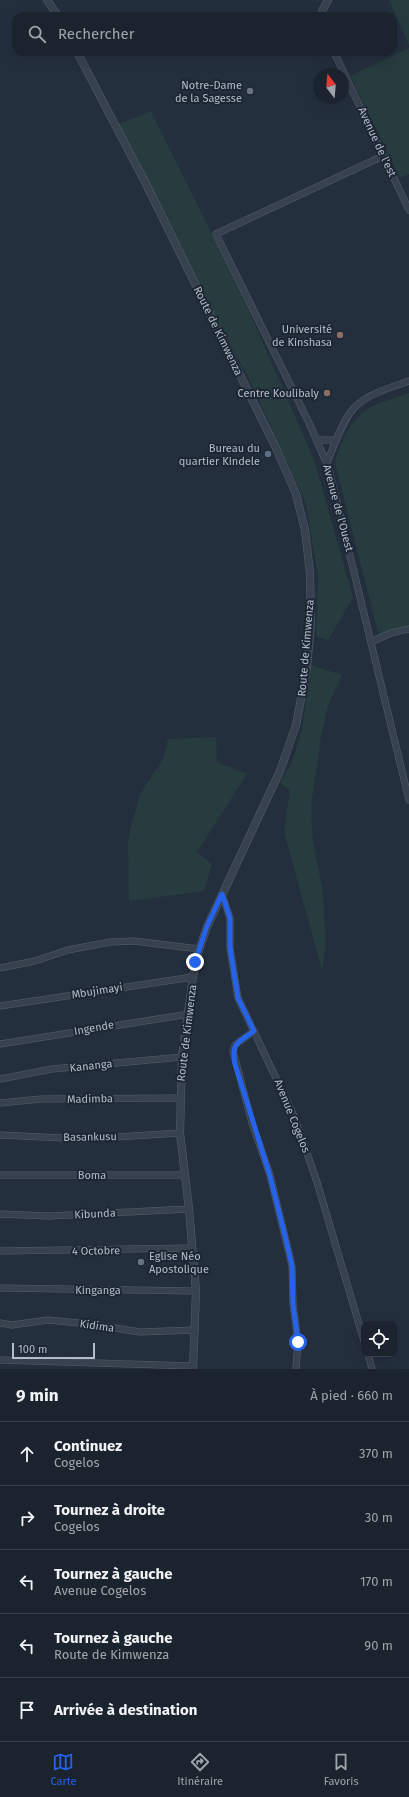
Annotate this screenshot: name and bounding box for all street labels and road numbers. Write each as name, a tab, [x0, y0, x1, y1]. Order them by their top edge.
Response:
street label: Avenue de l'est	[355, 105, 399, 179]
street label: Route de Kimwenza	[191, 284, 245, 378]
street label: Avenue de l'Ouest	[320, 463, 356, 553]
street label: Route de Kimwenza	[295, 599, 317, 697]
street label: Mbujimayi	[71, 981, 123, 1001]
street label: Route de Kimwenza	[175, 984, 199, 1082]
street label: Ingende	[73, 1018, 115, 1038]
street label: Kananga	[69, 1057, 113, 1075]
street label: Avenue Cogelos	[271, 1077, 313, 1155]
street label: Madimba	[67, 1092, 113, 1106]
street label: Basankusu	[63, 1130, 117, 1144]
street label: Boma	[78, 1169, 106, 1182]
street label: Kibunda	[74, 1206, 116, 1222]
street label: 4 Octobre	[72, 1244, 120, 1258]
street label: Kinganga	[75, 1284, 121, 1297]
street label: Kidima	[79, 1317, 115, 1335]

